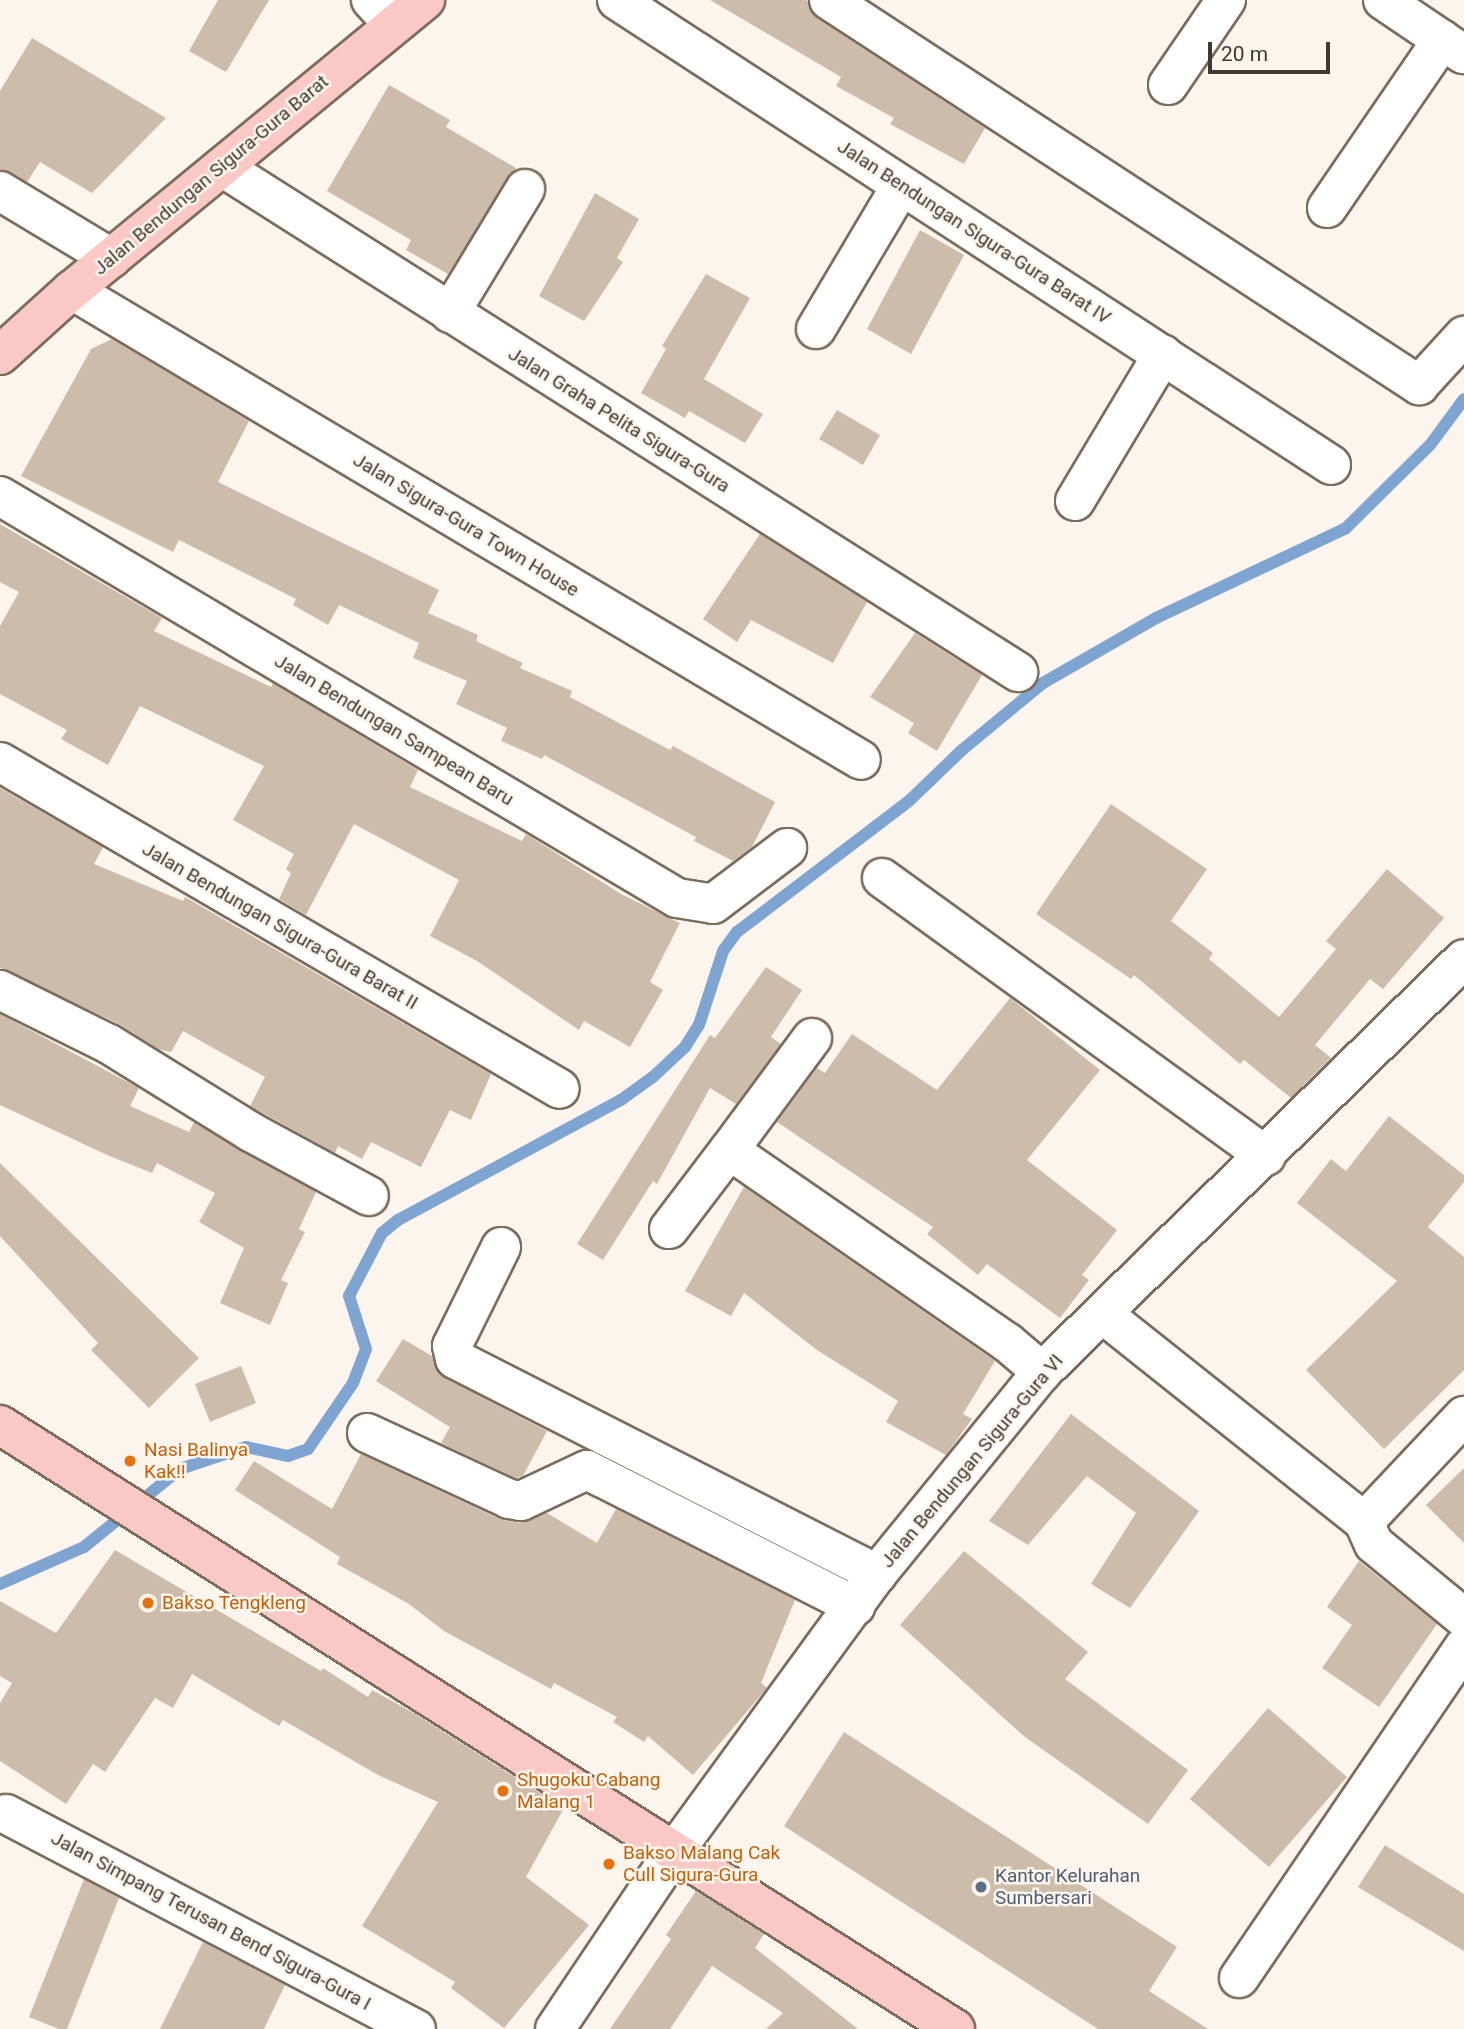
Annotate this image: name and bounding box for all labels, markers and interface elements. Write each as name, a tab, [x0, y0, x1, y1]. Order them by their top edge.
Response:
scale bar	[1212, 28, 1334, 72]
text: 20 m	[1221, 42, 1268, 66]
street label: Jalan Bendungan Sigura-Gura Barat	[89, 70, 333, 280]
street label: Jalan Bendungan Sigura-Gura Barat IV	[833, 135, 1115, 329]
street label: Jalan Graha Pelita Sigura-Gura	[504, 342, 734, 498]
street label: Jalan Sigura-Gura Town House	[349, 448, 583, 602]
street label: Jalan Bendungan Sampean Baru	[270, 649, 518, 811]
street label: Jalan Bendungan Sigura-Gura Barat II	[138, 838, 422, 1014]
street label: Jalan Bendungan Sigura-Gura VI	[876, 1350, 1068, 1572]
place label: Nasi Balinya Kak!!	[144, 1439, 248, 1483]
marker: Nasi Balinya Kak!!	[122, 1453, 138, 1469]
place label: Bakso Tengkleng	[162, 1592, 306, 1614]
marker: Bakso Tengkleng	[140, 1595, 156, 1611]
place label: Shugoku Cabang Malang 1	[517, 1769, 660, 1813]
marker: Shugoku Cabang Malang 1	[495, 1783, 511, 1799]
street label: Jalan Simpang Terusan Bend Sigura-Gura I	[47, 1827, 375, 2015]
place label: Bakso Malang Cak Cull Sigura-Gura	[623, 1842, 780, 1886]
marker: Bakso Malang Cak Cull Sigura-Gura	[601, 1856, 617, 1872]
place label: Kantor Kelurahan Sumbersari	[995, 1865, 1140, 1909]
marker: Kantor Kelurahan Sumbersari	[973, 1879, 989, 1895]

